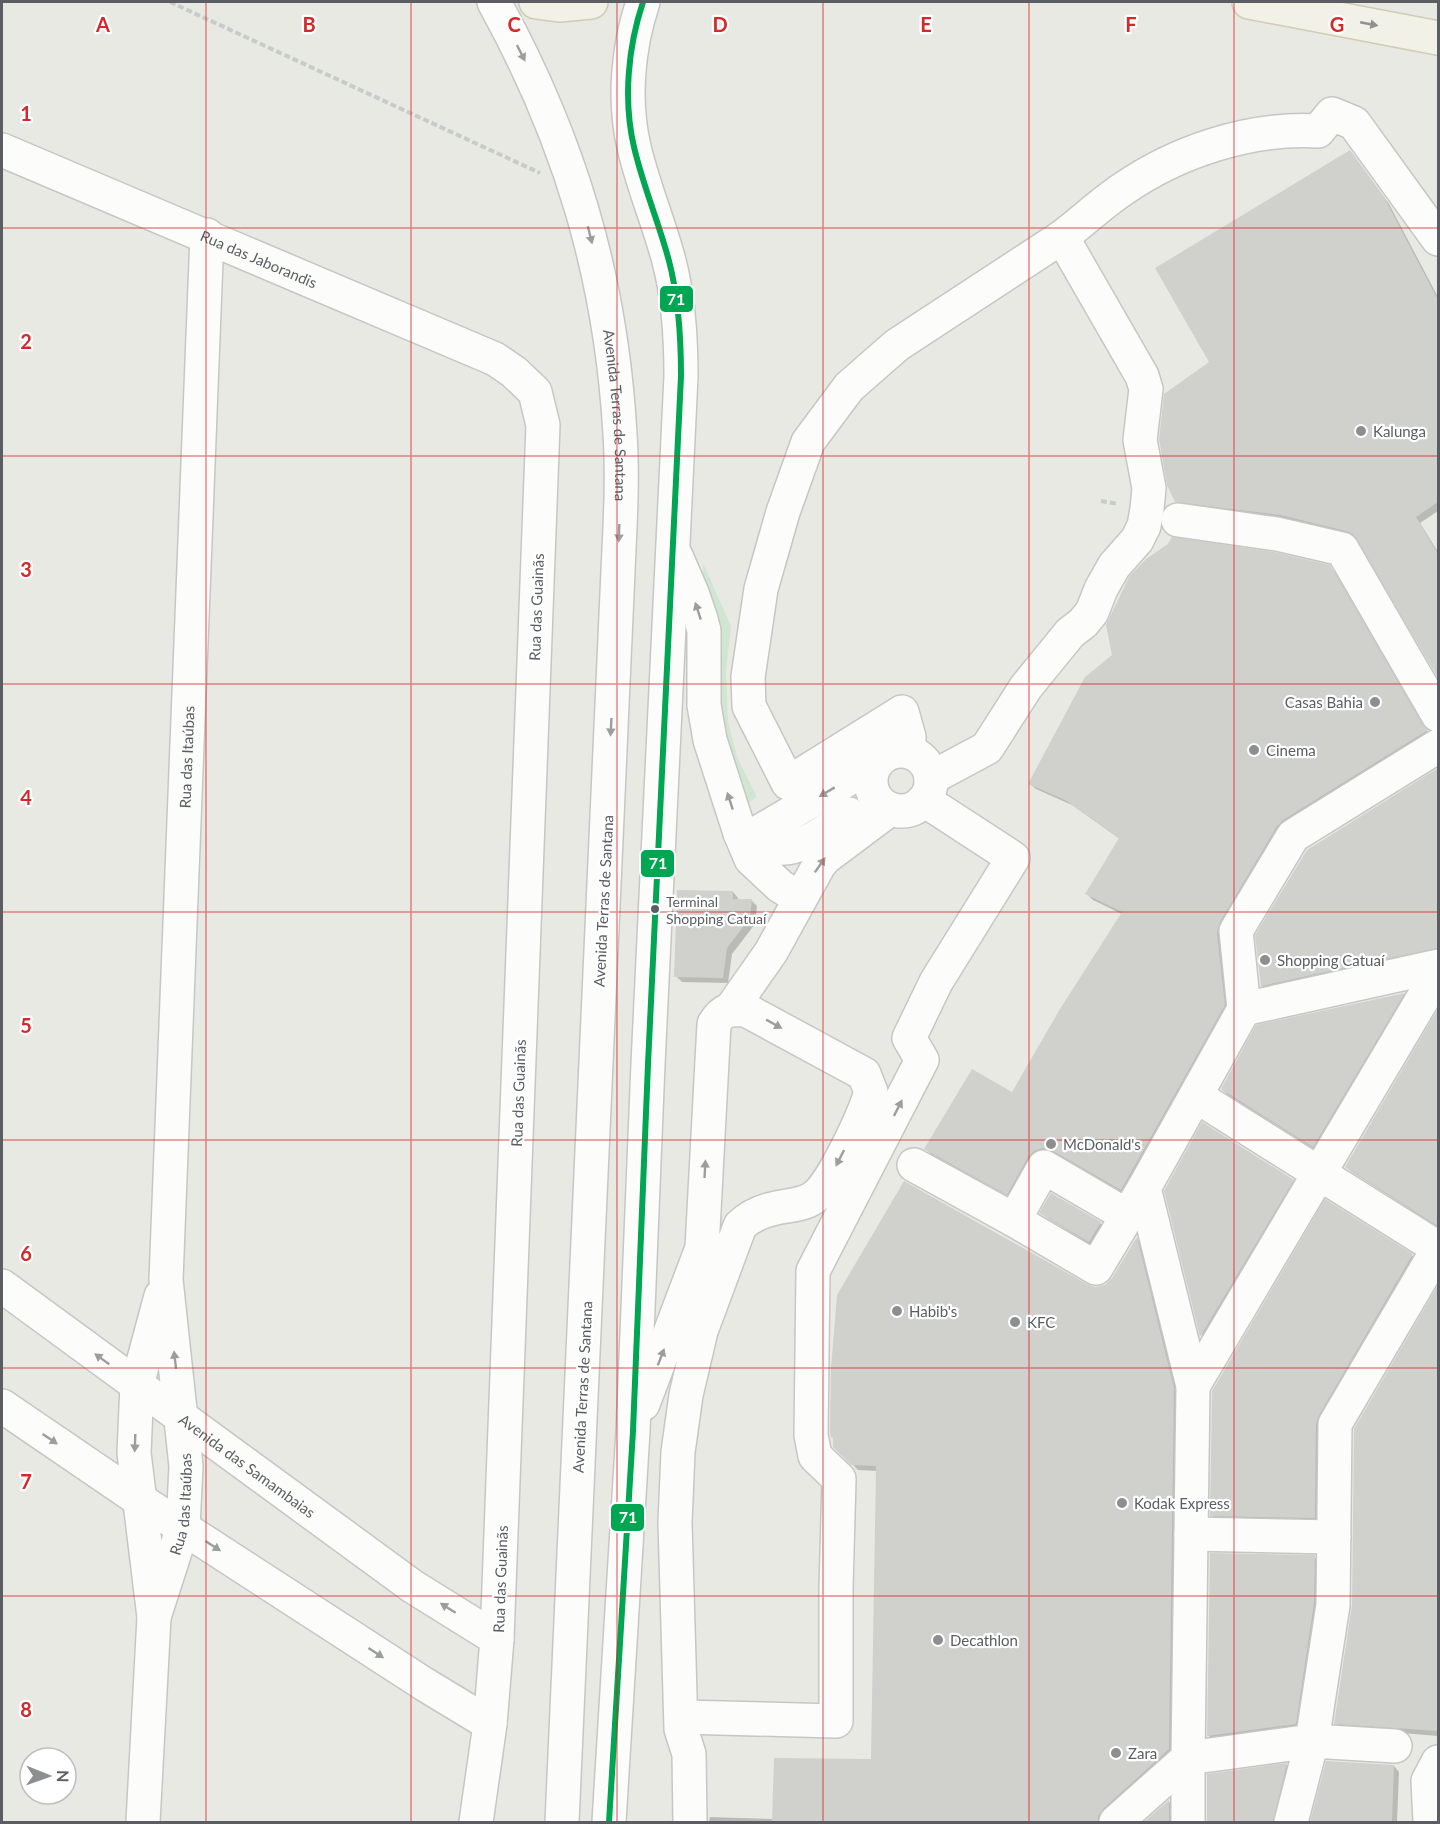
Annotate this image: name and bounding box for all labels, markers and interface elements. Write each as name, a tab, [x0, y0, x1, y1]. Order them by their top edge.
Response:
text: A	[95, 12, 110, 36]
text: B	[302, 12, 316, 36]
text: C	[507, 12, 521, 36]
text: D	[712, 12, 728, 36]
text: E	[920, 12, 932, 36]
text: F	[1125, 12, 1137, 36]
text: G	[1330, 12, 1344, 36]
one-way arrow	[1360, 20, 1379, 29]
one-way arrow	[516, 45, 525, 62]
text: 1	[20, 101, 32, 125]
street label: Rua das Jaborandis	[198, 226, 320, 292]
one-way arrow	[586, 226, 596, 244]
line badge: 71	[659, 285, 694, 313]
text: 71	[667, 289, 685, 308]
street label: Avenida Terras de Santana	[600, 328, 630, 501]
text: 2	[20, 329, 32, 353]
place label: Kalunga	[1373, 422, 1426, 440]
marker: Kalunga	[1354, 424, 1368, 438]
one-way arrow	[615, 523, 624, 542]
street label: Rua das Guainãs	[525, 553, 547, 661]
text: 3	[20, 557, 32, 581]
one-way arrow	[693, 602, 702, 620]
place label: Casas Bahia	[1285, 693, 1363, 711]
marker: Casas Bahia	[1368, 695, 1382, 709]
street label: Rua das Itaúbas	[176, 705, 198, 809]
one-way arrow	[607, 718, 616, 737]
place label: Cinema	[1266, 741, 1316, 759]
marker: Cinema	[1247, 743, 1261, 757]
text: 4	[20, 785, 32, 809]
one-way arrow	[819, 787, 835, 798]
one-way arrow	[725, 792, 734, 810]
street label: Avenida Terras de Santana	[590, 814, 616, 988]
line badge: 71	[640, 849, 675, 878]
text: 71	[649, 853, 667, 872]
one-way arrow	[814, 858, 826, 874]
place label: Terminal Shopping Catuaí	[666, 893, 767, 927]
marker: Terminal Shopping Catuaí	[649, 903, 661, 915]
place label: Shopping Catuaí	[1277, 951, 1386, 969]
marker: Shopping Catuaí	[1258, 953, 1272, 967]
text: 5	[20, 1013, 32, 1037]
one-way arrow	[766, 1019, 783, 1029]
street label: Rua das Guainãs	[507, 1039, 529, 1147]
one-way arrow	[894, 1099, 903, 1116]
place label: McDonald's	[1063, 1135, 1141, 1153]
marker: McDonald's	[1044, 1137, 1058, 1151]
one-way arrow	[835, 1150, 845, 1167]
one-way arrow	[701, 1160, 710, 1179]
text: 6	[20, 1241, 32, 1265]
street label: Avenida Terras de Santana	[569, 1300, 595, 1474]
place label: Habib's	[909, 1302, 957, 1320]
marker: Habib's	[890, 1304, 904, 1318]
place label: KFC	[1027, 1313, 1055, 1331]
marker: KFC	[1008, 1315, 1022, 1329]
one-way arrow	[656, 1348, 666, 1366]
one-way arrow	[170, 1350, 180, 1369]
one-way arrow	[94, 1353, 110, 1365]
street label: Avenida das Samambaias	[176, 1410, 319, 1521]
one-way arrow	[42, 1433, 58, 1444]
one-way arrow	[130, 1433, 139, 1452]
street label: Rua das Itaúbas	[166, 1452, 195, 1557]
text: 7	[20, 1469, 32, 1493]
place label: Kodak Express	[1134, 1494, 1230, 1512]
marker: Kodak Express	[1115, 1496, 1129, 1510]
line badge: 71	[610, 1503, 645, 1532]
text: 71	[619, 1507, 637, 1526]
street label: Rua das Guainãs	[489, 1525, 511, 1633]
one-way arrow	[205, 1541, 221, 1552]
one-way arrow	[439, 1602, 456, 1613]
place label: Decathlon	[950, 1631, 1018, 1649]
marker: Decathlon	[931, 1633, 945, 1647]
one-way arrow	[368, 1647, 384, 1658]
text: 8	[20, 1697, 32, 1721]
place label: Zara	[1128, 1744, 1157, 1762]
north arrow	[18, 1746, 78, 1806]
marker: Zara	[1109, 1746, 1123, 1760]
text: N	[54, 1770, 73, 1783]

